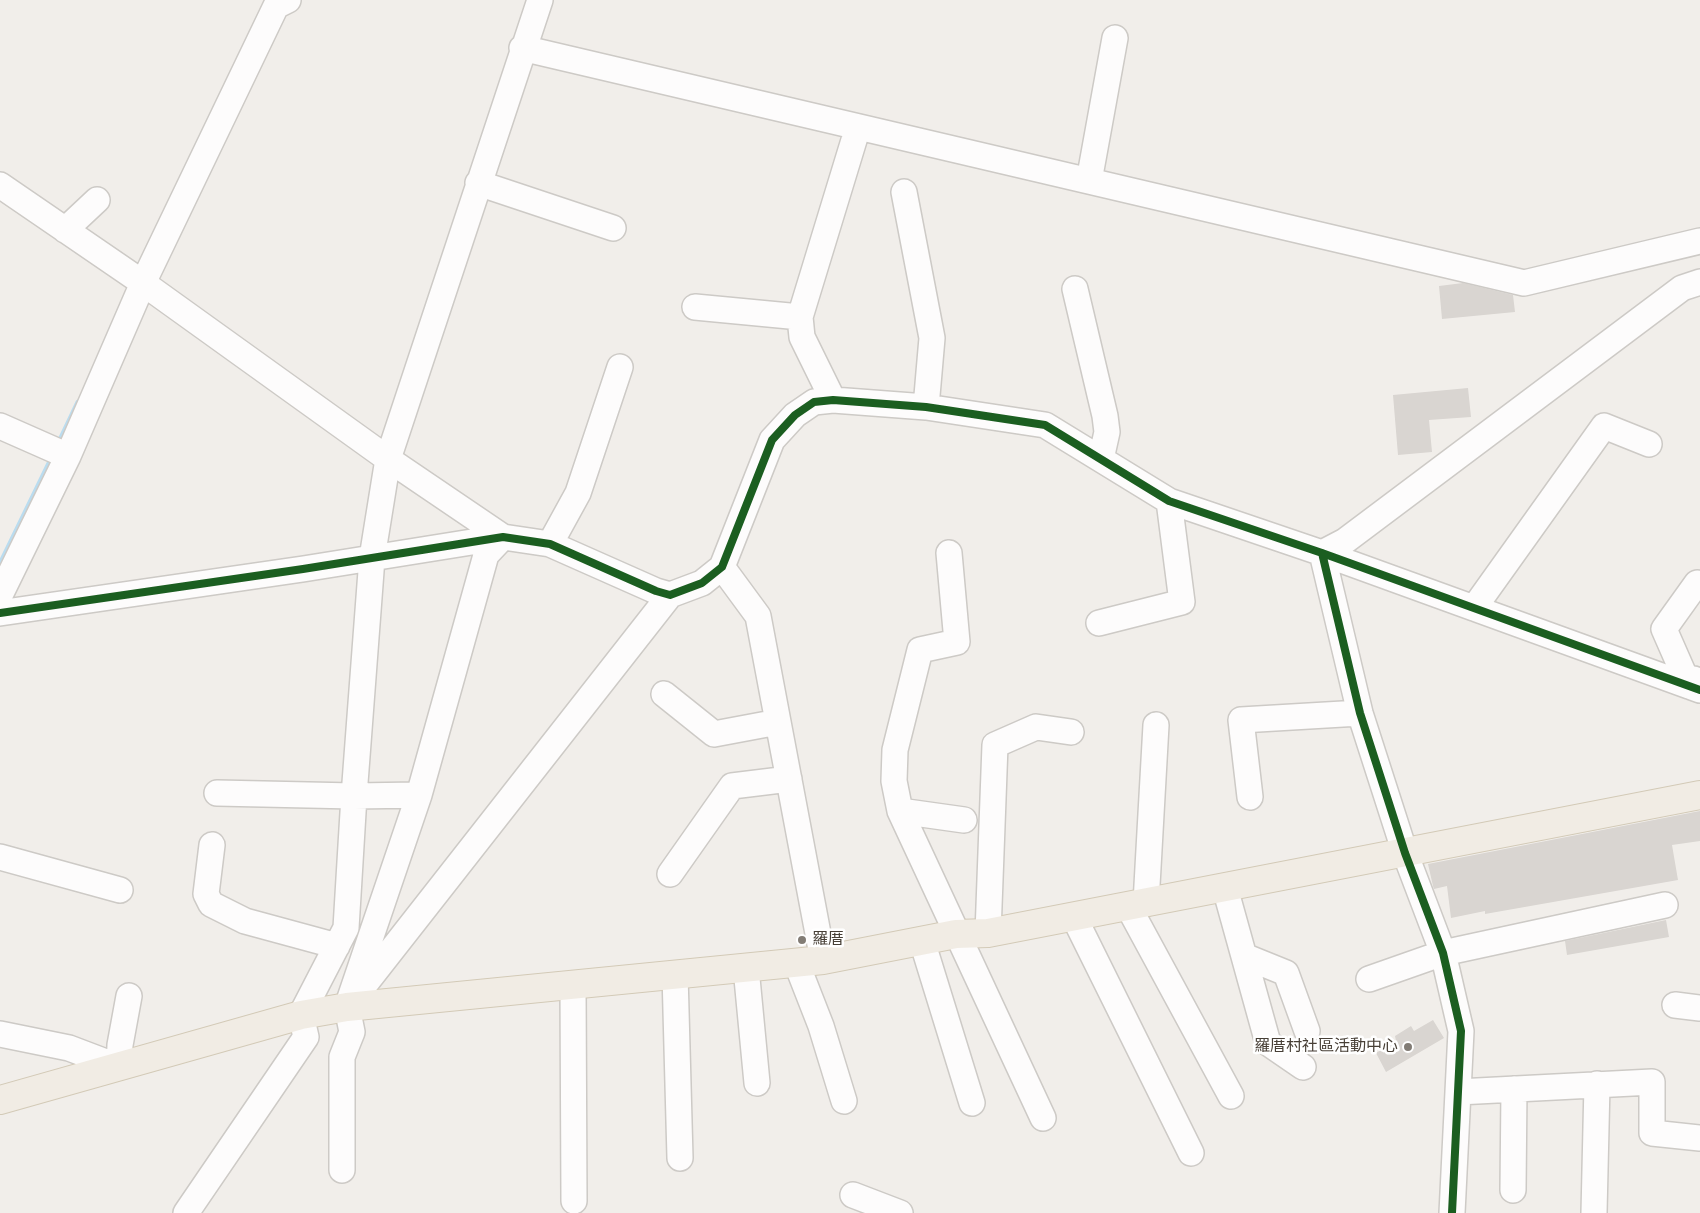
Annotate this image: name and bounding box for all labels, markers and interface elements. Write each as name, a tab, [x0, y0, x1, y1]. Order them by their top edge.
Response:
place label: 羅厝	[812, 930, 844, 950]
marker: 羅厝	[796, 934, 808, 946]
place label: 羅厝村社區活動中心	[1254, 1037, 1398, 1057]
marker: 羅厝村社區活動中心	[1402, 1041, 1414, 1053]

